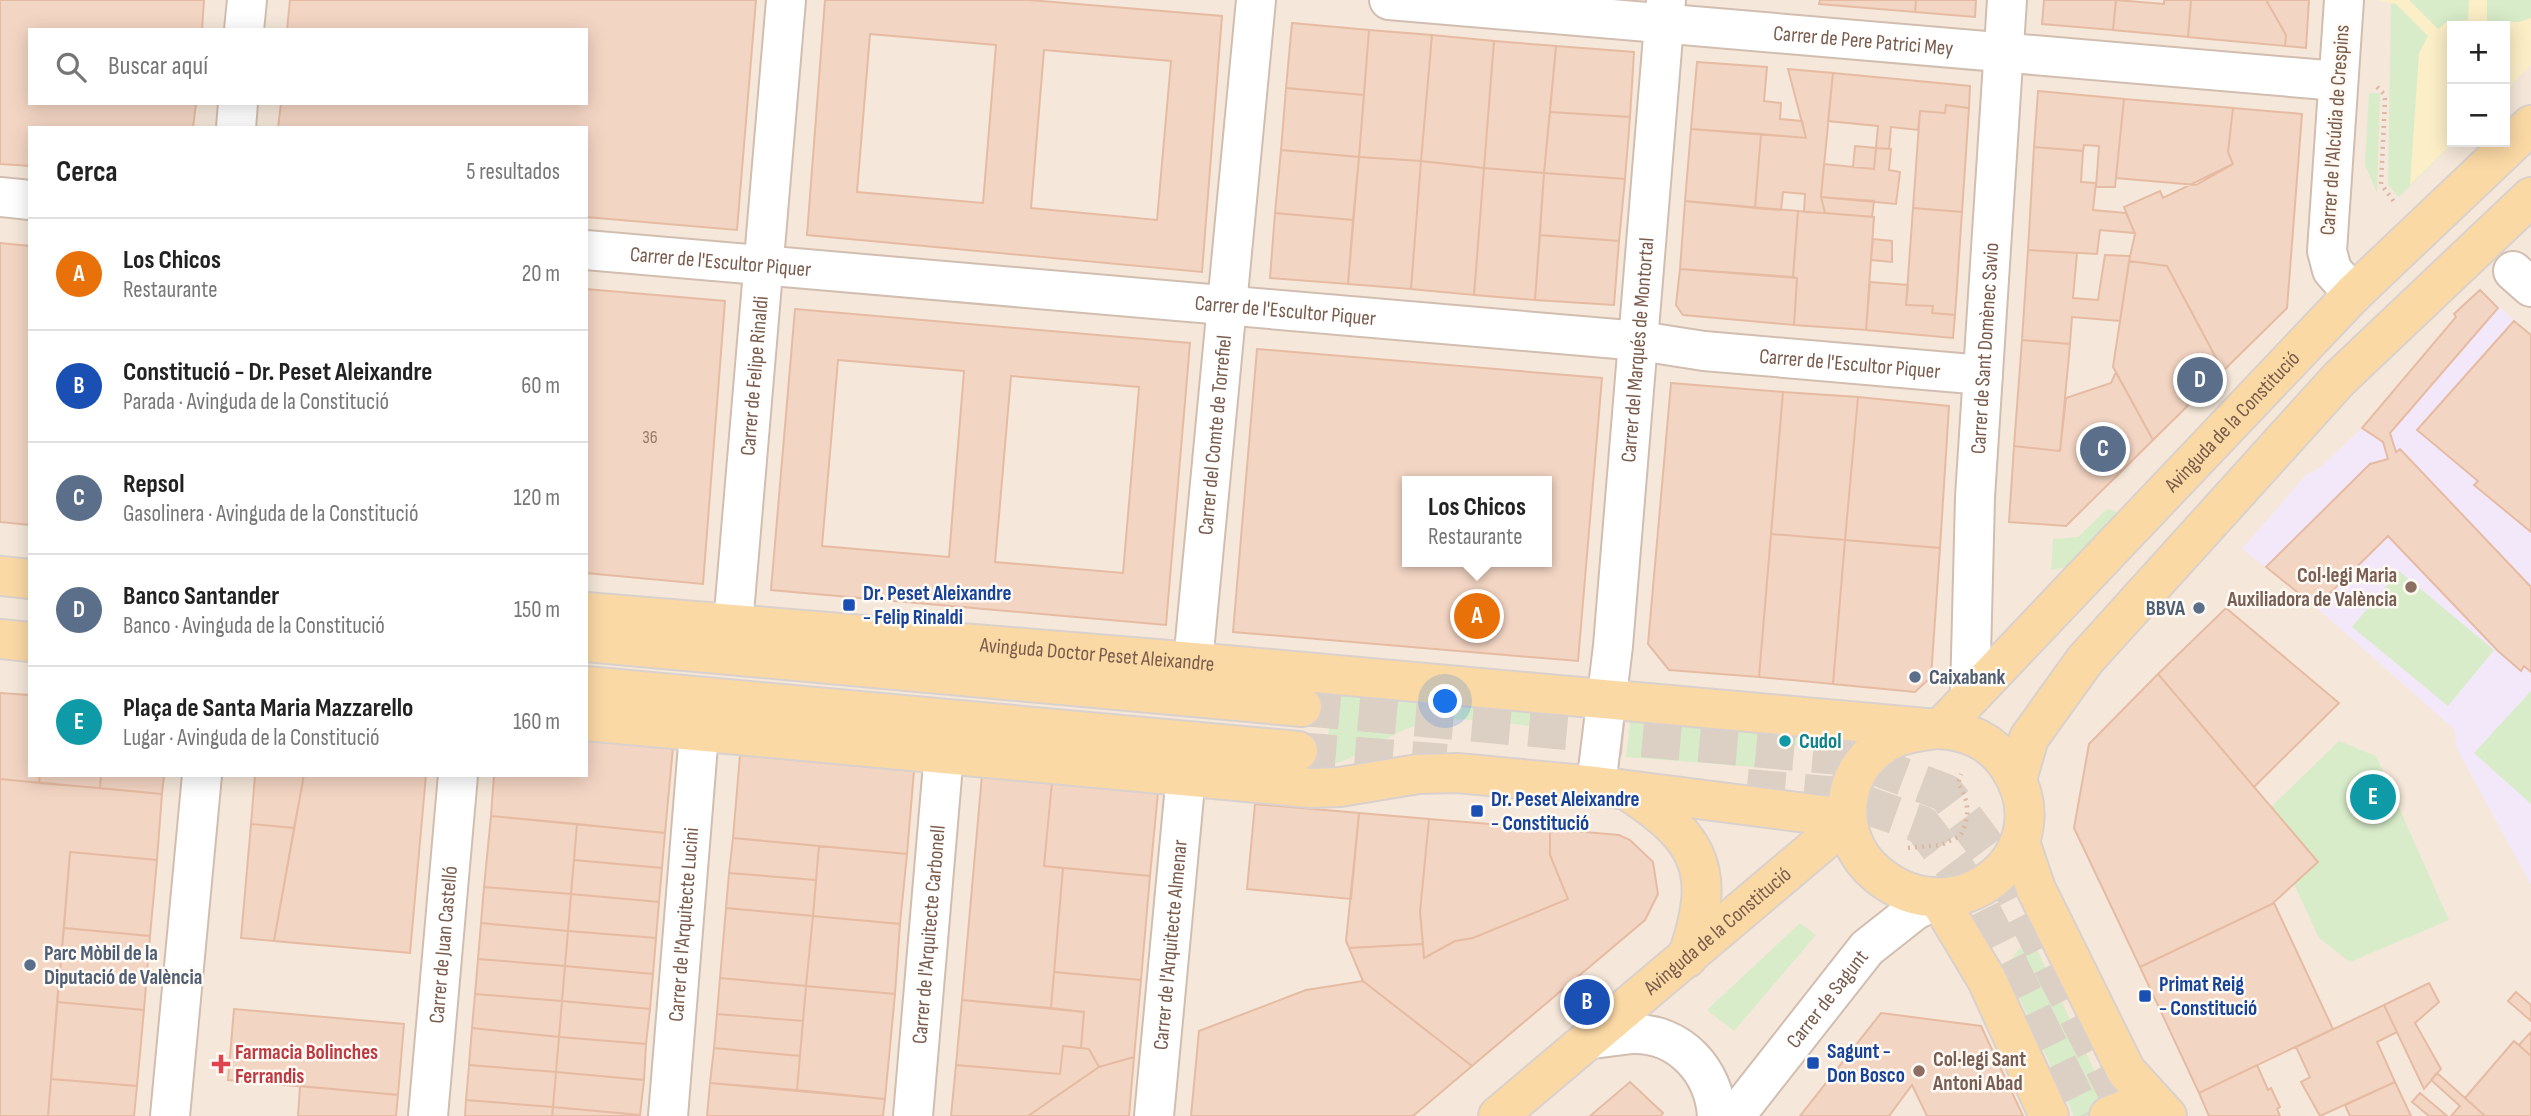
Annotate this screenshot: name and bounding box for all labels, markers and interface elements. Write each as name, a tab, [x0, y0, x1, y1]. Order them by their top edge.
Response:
street label: Carrer de Pere Patrici Mey	[1772, 20, 1954, 61]
map controls	[2447, 21, 2510, 147]
button: +	[2447, 21, 2510, 84]
street label: Carrer de l'Alcúdia de Crespins	[2315, 24, 2355, 236]
search box	[28, 28, 588, 105]
icon: search	[52, 48, 90, 86]
text: Buscar aquí	[108, 51, 208, 82]
button: −	[2447, 84, 2510, 147]
text: Cerca	[56, 154, 118, 190]
text: 5 resultados	[466, 158, 560, 186]
street label: Carrer del Marqués de Montortal	[1616, 237, 1659, 463]
street label: Carrer de l'Escultor Piquer	[629, 241, 812, 282]
street label: Carrer de Sant Domènec Savio	[1965, 242, 2004, 455]
text: Los Chicos	[123, 245, 221, 276]
text: A	[74, 260, 84, 288]
text: 20 m	[522, 260, 560, 288]
text: Restaurante	[123, 276, 217, 304]
street label: Carrer de l'Escultor Piquer	[1194, 290, 1377, 331]
street label: Carrer de Felipe Rinaldi	[735, 295, 773, 457]
street label: Carrer del Comte de Torrefiel	[1193, 334, 1237, 536]
street label: Carrer de l'Escultor Piquer	[1758, 343, 1941, 384]
street label: Avinguda de la Constitució	[2159, 346, 2305, 498]
pin: D	[2177, 354, 2223, 406]
text: Constitució - Dr. Peset Aleixandre	[123, 357, 432, 388]
text: B	[74, 372, 84, 400]
text: 60 m	[521, 372, 560, 400]
text: Parada · Avinguda de la Constitució	[123, 388, 389, 416]
pin: C	[2080, 423, 2126, 475]
house number: 36	[642, 427, 658, 448]
text: Repsol	[123, 469, 184, 500]
popup	[1402, 476, 1552, 567]
text: C	[73, 484, 85, 512]
text: 120 m	[514, 484, 560, 512]
text: Los Chicos	[1428, 492, 1526, 523]
text: Gasolinera · Avinguda de la Constitució	[123, 500, 418, 528]
text: Restaurante	[1428, 523, 1522, 551]
place label: Col·legi Maria Auxiliadora de València	[2226, 563, 2397, 612]
marker: Col·legi Maria Auxiliadora de València	[2403, 579, 2419, 595]
text: Banco Santander	[123, 581, 279, 612]
place label: Dr. Peset Aleixandre - Felip Rinaldi	[863, 581, 1011, 630]
pin: A	[1454, 590, 1500, 642]
text: D	[73, 596, 85, 624]
text: 150 m	[514, 596, 560, 624]
place label: BBVA	[2146, 596, 2186, 621]
marker: Dr. Peset Aleixandre - Felip Rinaldi	[841, 597, 857, 613]
marker: BBVA	[2191, 600, 2207, 616]
text: Banco · Avinguda de la Constitució	[123, 612, 385, 640]
street label: Avinguda Doctor Peset Aleixandre	[978, 632, 1216, 676]
place label: Caixabank	[1929, 665, 2006, 690]
marker: Caixabank	[1907, 669, 1923, 685]
your location	[1428, 684, 1462, 718]
text: Plaça de Santa Maria Mazzarello	[123, 693, 413, 724]
text: E	[74, 708, 84, 736]
text: 160 m	[513, 708, 560, 736]
text: Lugar · Avinguda de la Constitució	[123, 724, 380, 752]
place label: Cudol	[1799, 729, 1841, 754]
marker: Cudol	[1777, 733, 1793, 749]
pin: E	[2350, 771, 2396, 823]
place label: Dr. Peset Aleixandre - Constitució	[1491, 787, 1639, 836]
marker: Dr. Peset Aleixandre - Constitució	[1469, 803, 1485, 819]
street label: Carrer de l'Arquitecte Carbonell	[907, 824, 950, 1045]
street label: Carrer de l'Arquitecte Lucini	[663, 827, 704, 1023]
street label: Carrer de l'Arquitecte Almenar	[1148, 839, 1192, 1051]
street label: Avinguda de la Constitució	[1638, 862, 1796, 1001]
street label: Carrer de Juan Castelló	[424, 865, 462, 1025]
place label: Parc Mòbil de la Diputació de València	[44, 941, 202, 990]
street label: Carrer de Sagunt	[1781, 945, 1873, 1053]
marker: Parc Mòbil de la Diputació de València	[22, 957, 38, 973]
place label: Primat Reig - Constitució	[2159, 972, 2257, 1021]
pin: B	[1564, 976, 1610, 1028]
marker: Primat Reig - Constitució	[2137, 988, 2153, 1004]
place label: Sagunt - Don Bosco	[1827, 1039, 1905, 1088]
place label: Farmacia Bolinches Ferrandis	[235, 1040, 378, 1089]
place label: Col·legi Sant Antoni Abad	[1932, 1047, 2026, 1096]
marker: Sagunt - Don Bosco	[1805, 1055, 1821, 1071]
marker: Farmacia Bolinches Ferrandis	[213, 1056, 229, 1072]
marker: Col·legi Sant Antoni Abad	[1911, 1063, 1927, 1079]

